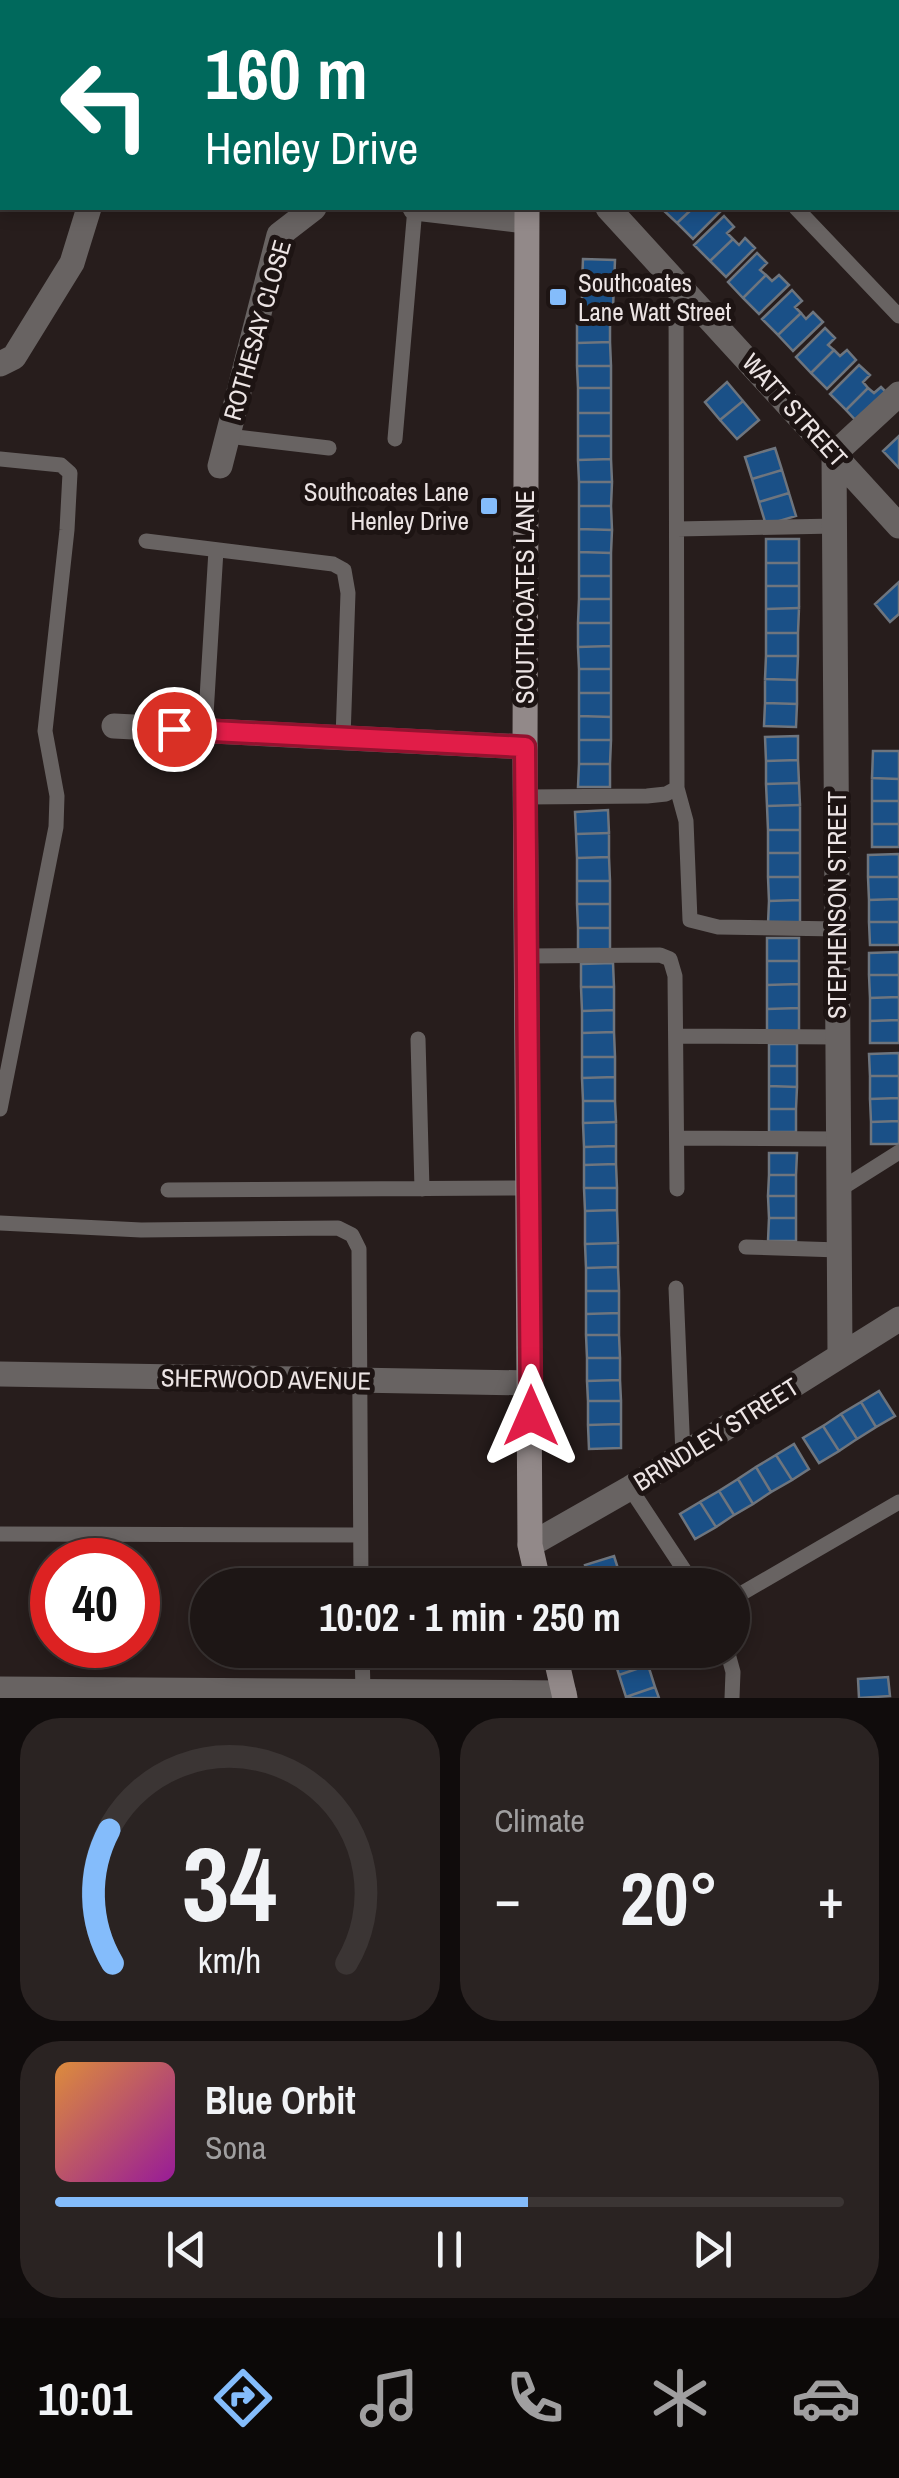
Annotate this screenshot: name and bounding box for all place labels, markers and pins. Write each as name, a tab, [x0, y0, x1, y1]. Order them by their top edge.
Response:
place label: Southcoates Lane Watt Street	[578, 266, 731, 329]
marker: Southcoates Lane Watt Street	[547, 286, 569, 308]
place label: Southcoates Lane Henley Drive	[304, 475, 469, 538]
marker: Southcoates Lane Henley Drive	[478, 495, 500, 517]
pin	[132, 687, 217, 772]

